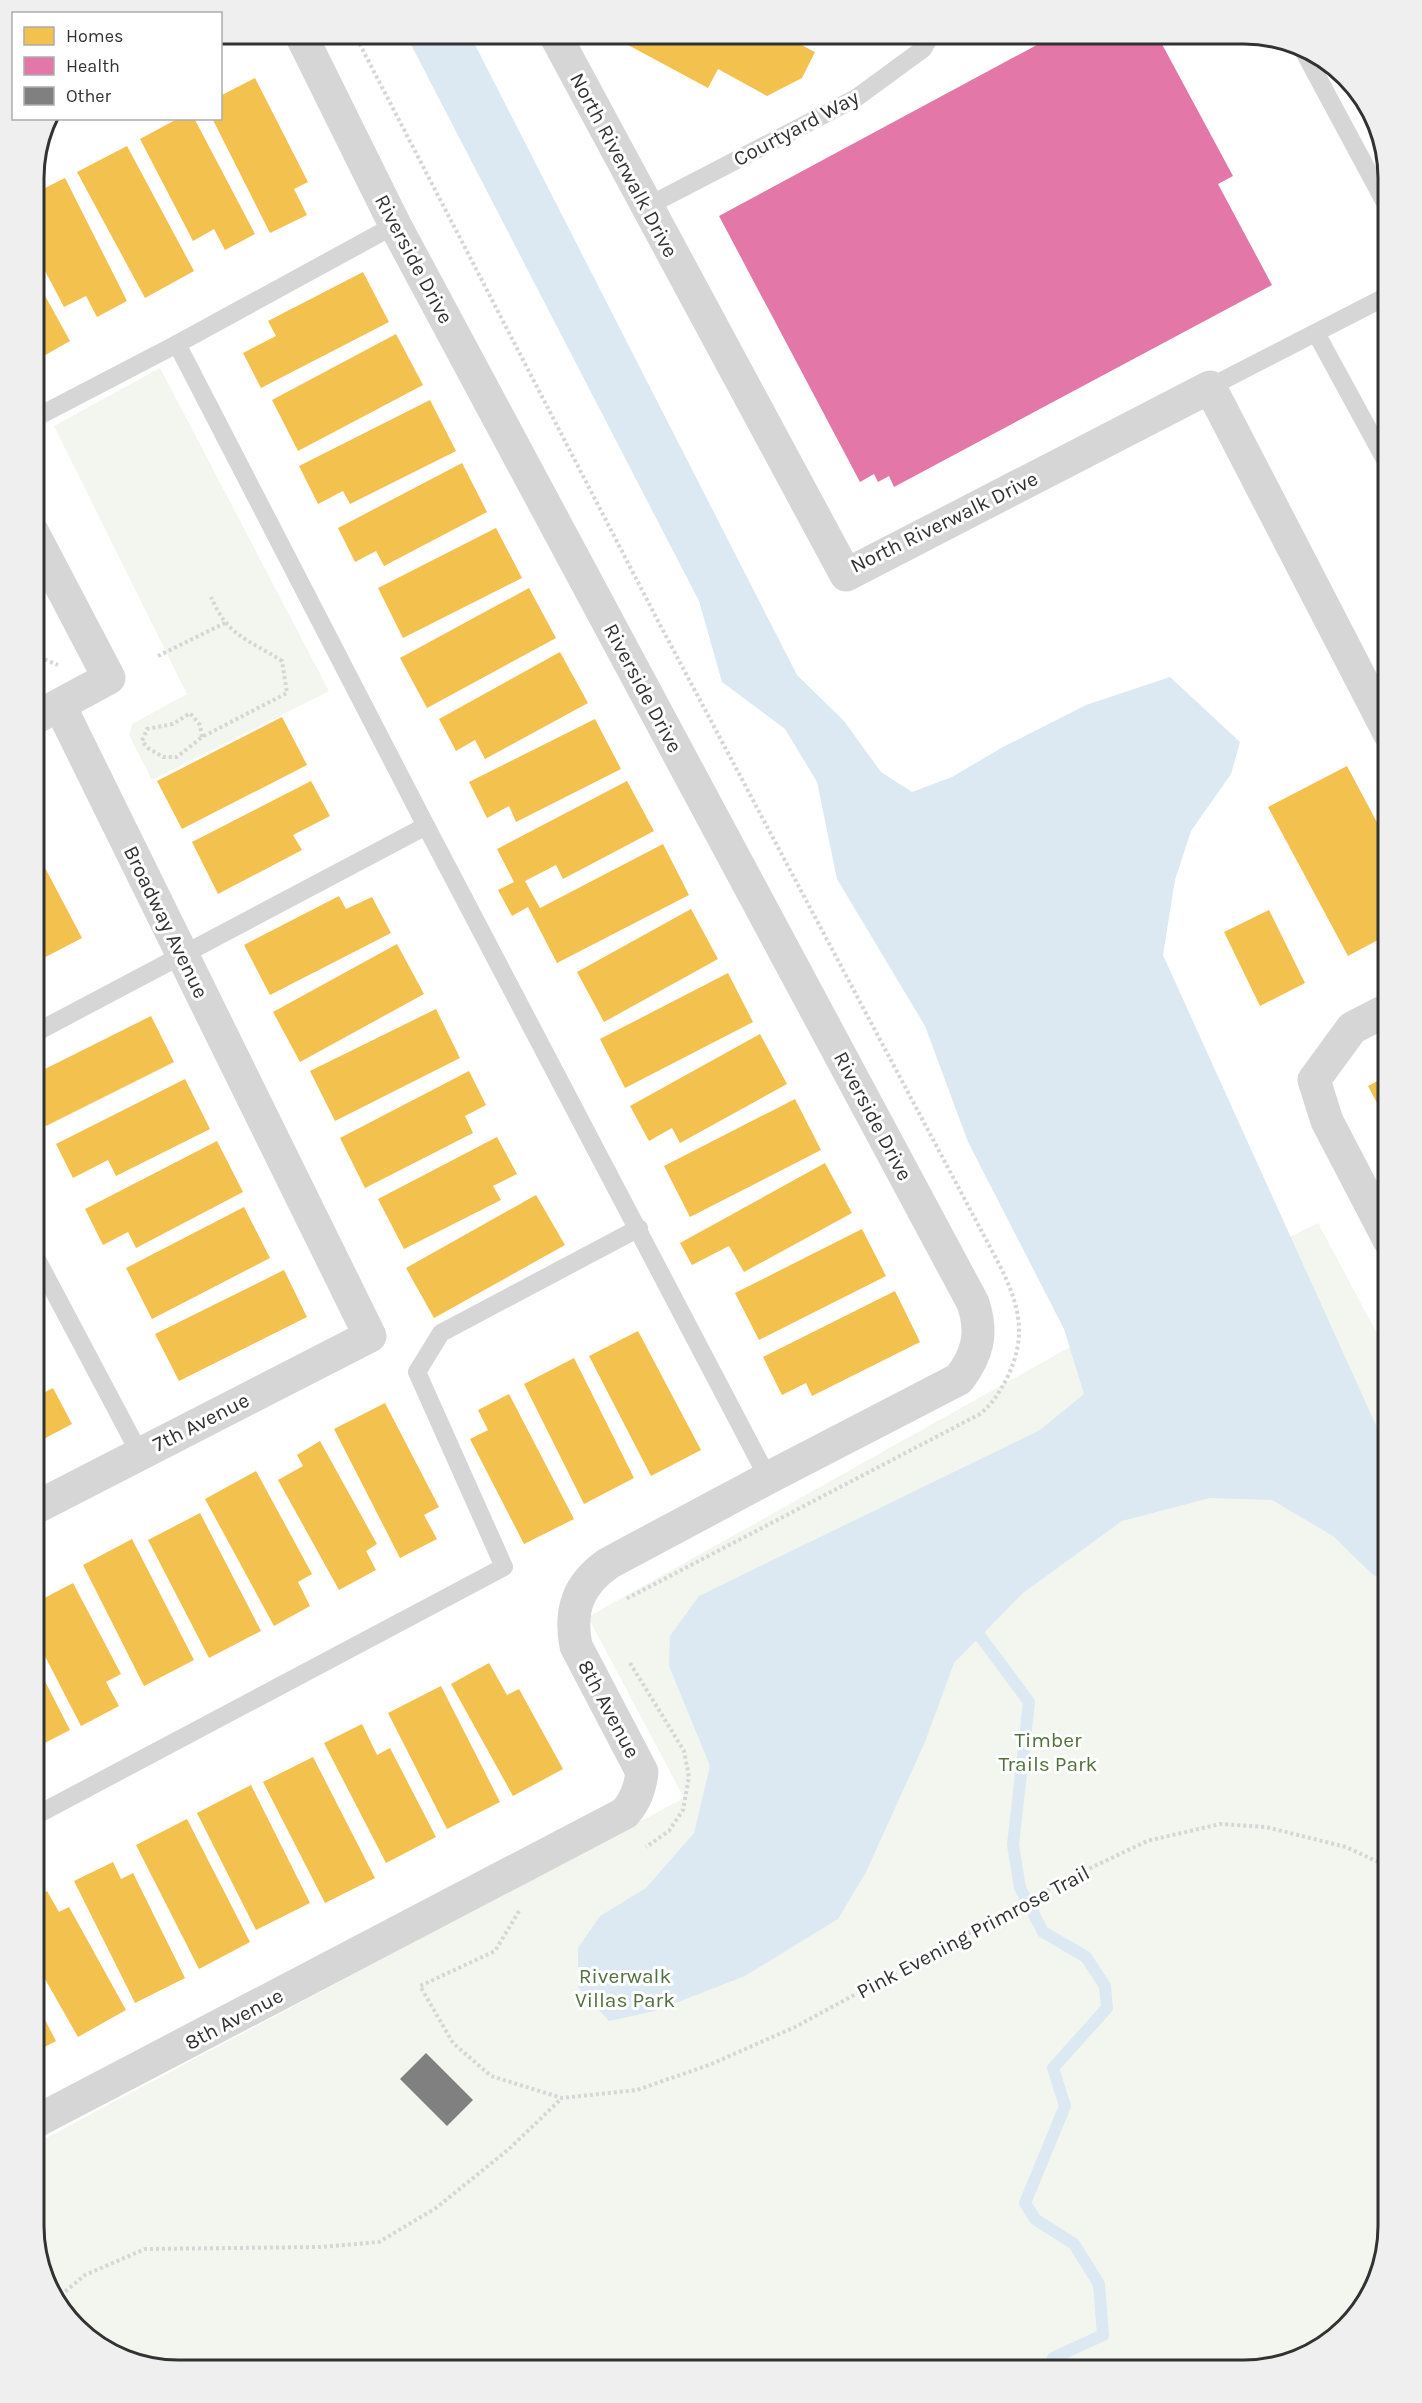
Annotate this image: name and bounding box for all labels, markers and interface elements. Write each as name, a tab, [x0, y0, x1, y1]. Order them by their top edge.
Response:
legend	[12, 12, 222, 120]
text: Homes	[66, 25, 123, 47]
text: Health	[66, 55, 120, 77]
street label: North Riverwalk Drive	[565, 69, 683, 261]
text: Other	[66, 85, 111, 107]
street label: Courtyard Way	[729, 85, 863, 171]
street label: Riverside Drive	[370, 190, 458, 328]
street label: North Riverwalk Drive	[846, 466, 1042, 578]
street label: Riverside Drive	[599, 619, 687, 757]
street label: Broadway Avenue	[119, 842, 213, 1002]
street label: Riverside Drive	[829, 1047, 917, 1185]
street label: 7th Avenue	[149, 1388, 253, 1456]
street label: 8th Avenue	[573, 1656, 645, 1762]
park label: Timber Trails Park	[999, 1728, 1098, 1776]
street label: Pink Evening Primrose Trail	[852, 1860, 1094, 2004]
park label: Riverwalk Villas Park	[575, 1964, 675, 2012]
street label: 8th Avenue	[181, 1983, 287, 2055]

